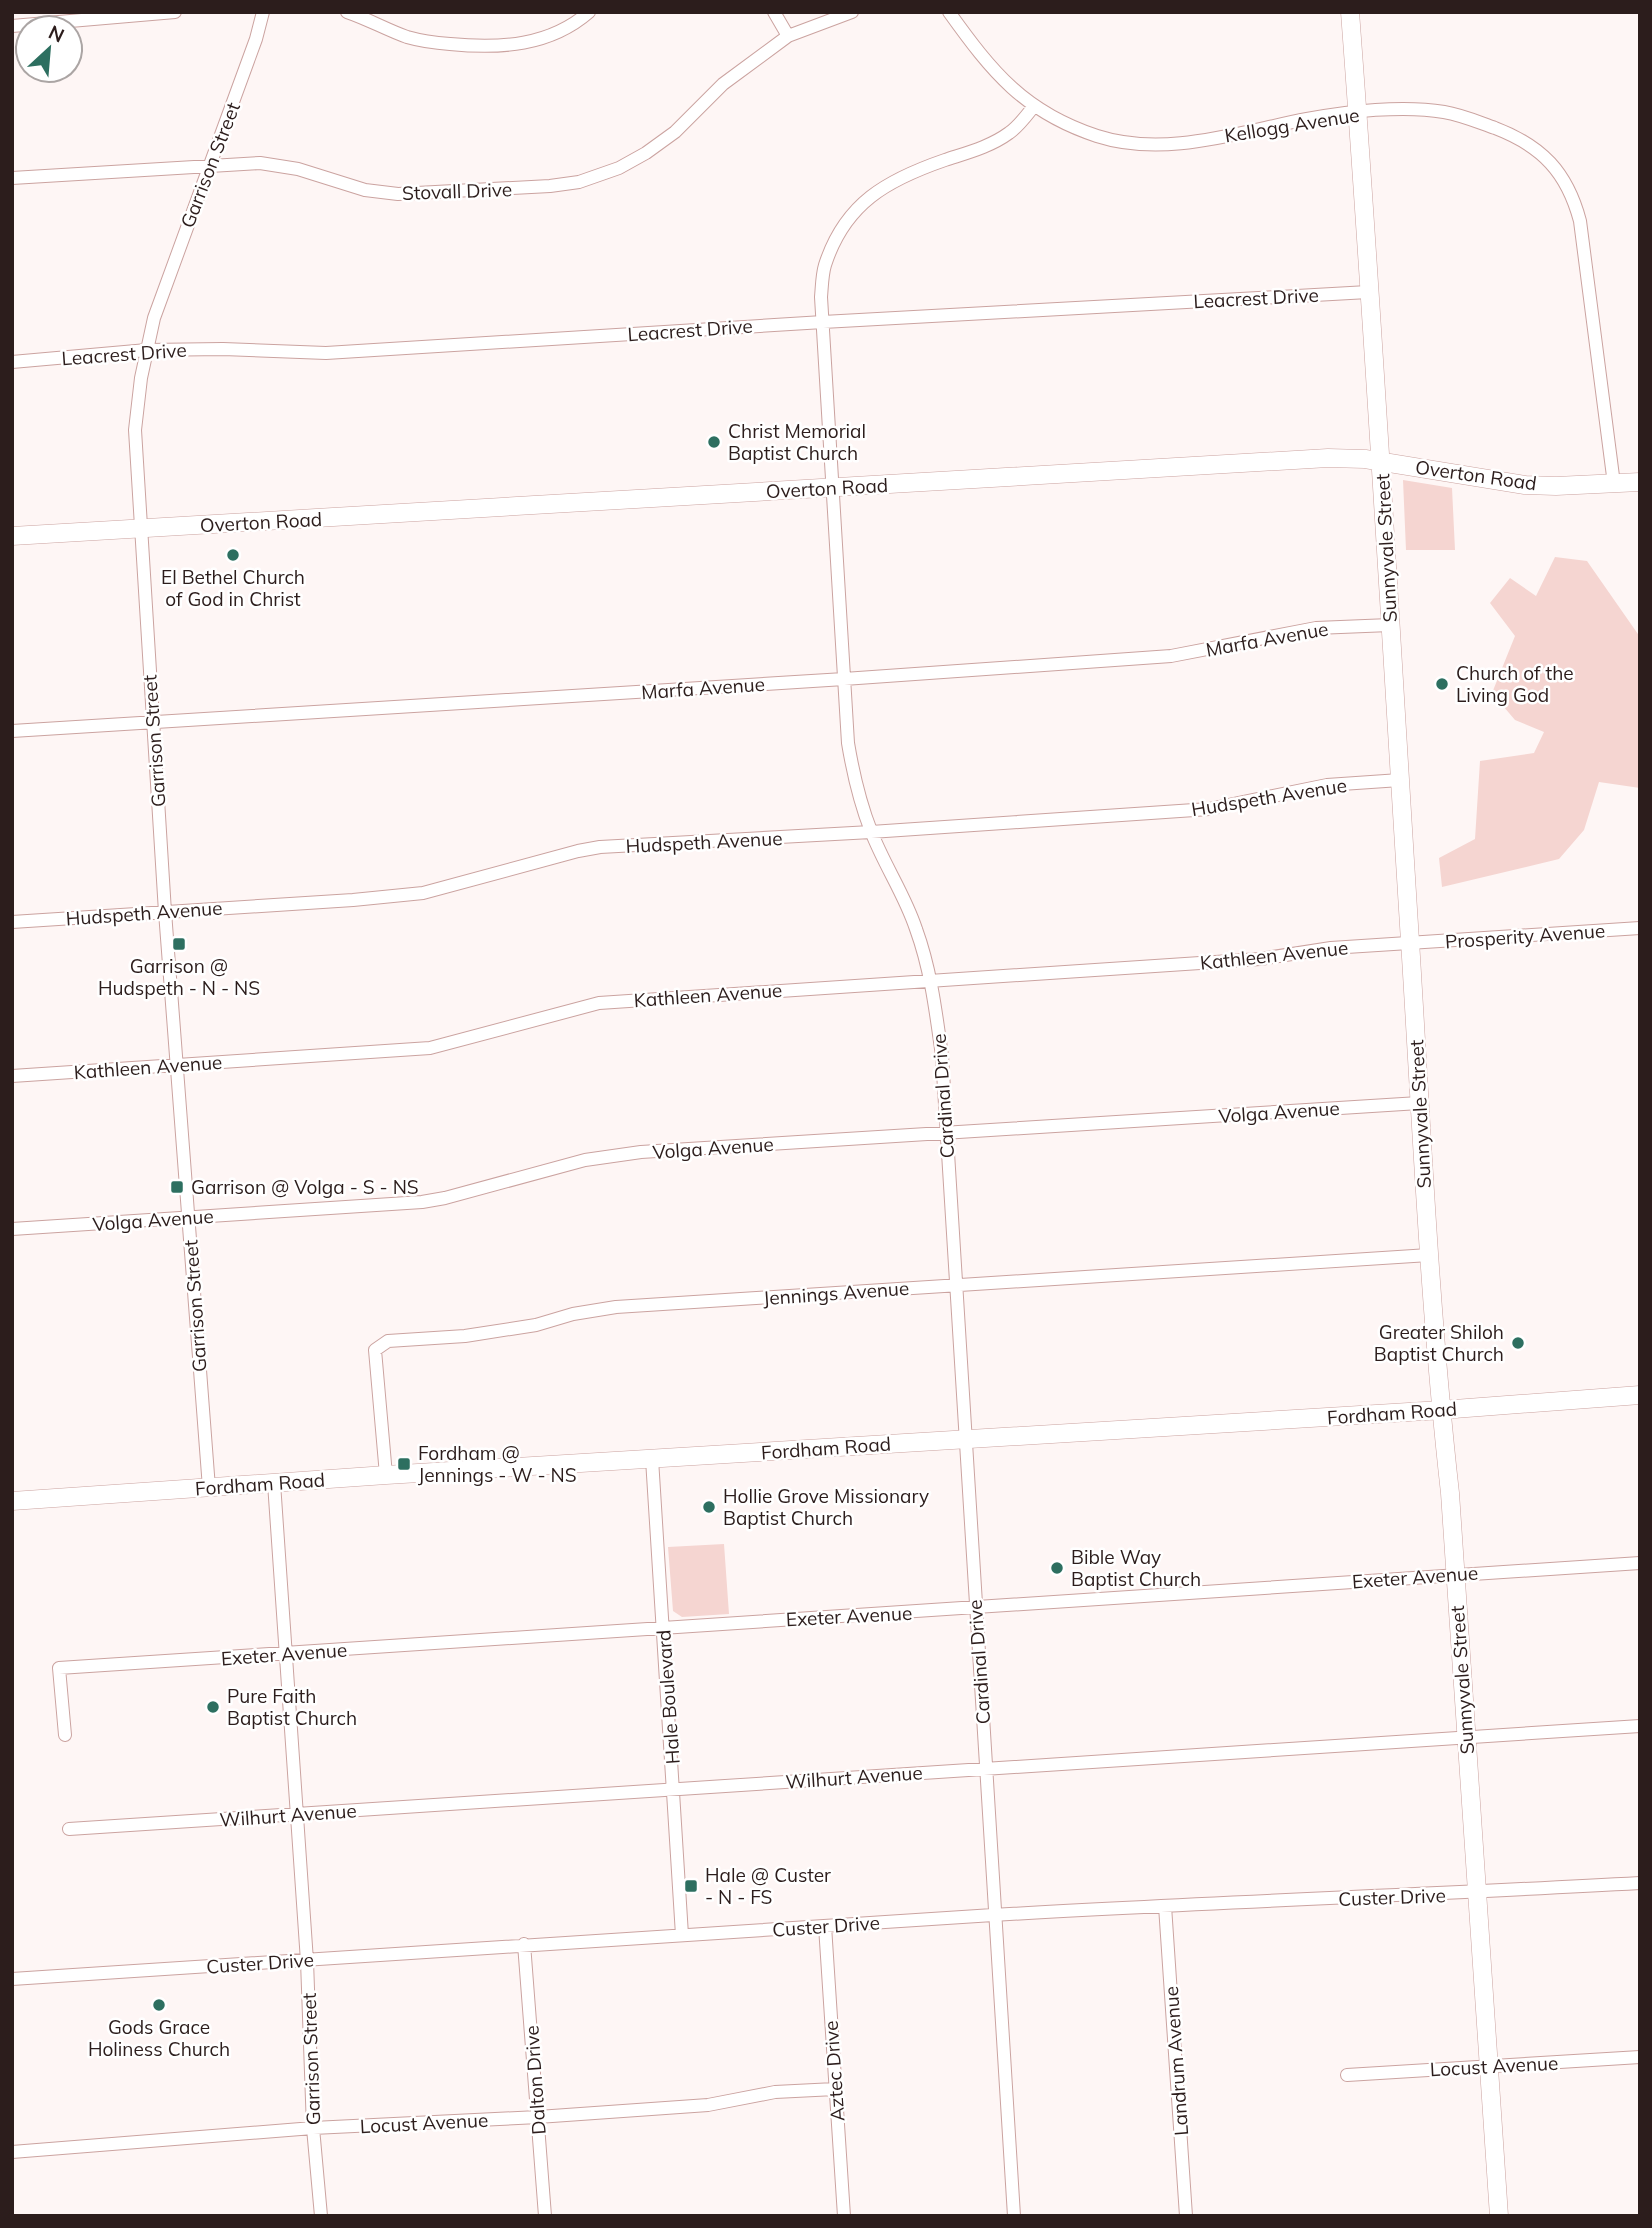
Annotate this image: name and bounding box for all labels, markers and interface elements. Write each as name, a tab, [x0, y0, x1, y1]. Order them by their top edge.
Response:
north arrow	[14, 14, 84, 84]
text: N	[45, 20, 68, 48]
street label: Garrison Street	[175, 99, 245, 231]
street label: Kellogg Avenue	[1223, 103, 1361, 147]
street label: Stovall Drive	[401, 177, 513, 205]
street label: Leacrest Drive	[1193, 283, 1319, 313]
street label: Leacrest Drive	[627, 314, 753, 346]
street label: Leacrest Drive	[61, 338, 187, 370]
place label: Christ Memorial Baptist Church	[728, 419, 866, 465]
marker: Christ Memorial Baptist Church	[706, 434, 722, 450]
street label: Overton Road	[1414, 455, 1538, 495]
street label: Overton Road	[765, 473, 889, 503]
street label: Sunnyvale Street	[1370, 473, 1402, 623]
street label: Overton Road	[199, 507, 323, 537]
marker: El Bethel Church of God in Christ	[225, 547, 241, 563]
place label: El Bethel Church of God in Christ	[161, 565, 305, 611]
street label: Marfa Avenue	[1204, 616, 1330, 662]
place label: Church of the Living God	[1456, 661, 1574, 707]
street label: Marfa Avenue	[640, 672, 766, 704]
street label: Garrison Street	[137, 674, 171, 808]
marker: Church of the Living God	[1434, 676, 1450, 692]
street label: Hudspeth Avenue	[1190, 773, 1348, 821]
street label: Hudspeth Avenue	[625, 826, 783, 858]
street label: Hudspeth Avenue	[65, 896, 223, 930]
street label: Prosperity Avenue	[1444, 918, 1606, 954]
street label: Kathleen Avenue	[1199, 935, 1349, 975]
marker: Garrison @ Hudspeth - N - NS	[171, 936, 187, 952]
place label: Garrison @ Hudspeth - N - NS	[98, 954, 260, 1000]
street label: Kathleen Avenue	[633, 978, 783, 1012]
street label: Cardinal Drive	[927, 1033, 959, 1159]
street label: Sunnyvale Street	[1404, 1039, 1436, 1189]
street label: Kathleen Avenue	[73, 1050, 223, 1084]
street label: Volga Avenue	[1218, 1096, 1340, 1128]
street label: Volga Avenue	[652, 1132, 774, 1164]
place label: Garrison @ Volga - S - NS	[191, 1175, 419, 1199]
marker: Garrison @ Volga - S - NS	[169, 1179, 185, 1195]
street label: Volga Avenue	[92, 1204, 214, 1236]
street label: Garrison Street	[178, 1239, 212, 1373]
street label: Jennings Avenue	[762, 1276, 910, 1310]
place label: Greater Shiloh Baptist Church	[1374, 1320, 1504, 1366]
marker: Greater Shiloh Baptist Church	[1510, 1335, 1526, 1351]
street label: Fordham Road	[1326, 1396, 1458, 1430]
street label: Fordham Road	[760, 1431, 892, 1465]
place label: Fordham @ Jennings - W - NS	[418, 1441, 577, 1487]
marker: Fordham @ Jennings - W - NS	[396, 1456, 412, 1472]
street label: Fordham Road	[194, 1467, 326, 1501]
place label: Hollie Grove Missionary Baptist Church	[723, 1484, 929, 1530]
marker: Hollie Grove Missionary Baptist Church	[701, 1499, 717, 1515]
place label: Bible Way Baptist Church	[1071, 1545, 1201, 1591]
marker: Bible Way Baptist Church	[1049, 1560, 1065, 1576]
street label: Exeter Avenue	[1351, 1561, 1479, 1593]
street label: Cardinal Drive	[963, 1599, 995, 1725]
street label: Exeter Avenue	[785, 1601, 913, 1631]
street label: Sunnyvale Street	[1445, 1605, 1479, 1755]
street label: Hale Boulevard	[651, 1629, 685, 1765]
street label: Exeter Avenue	[220, 1638, 348, 1670]
place label: Pure Faith Baptist Church	[227, 1684, 357, 1730]
marker: Pure Faith Baptist Church	[205, 1699, 221, 1715]
street label: Wilhurt Avenue	[785, 1760, 923, 1794]
street label: Wilhurt Avenue	[219, 1798, 357, 1832]
place label: Hale @ Custer - N - FS	[705, 1863, 831, 1909]
marker: Hale @ Custer - N - FS	[683, 1878, 699, 1894]
street label: Custer Drive	[1338, 1883, 1446, 1911]
street label: Custer Drive	[771, 1910, 881, 1942]
street label: Custer Drive	[205, 1947, 315, 1979]
street label: Landrum Avenue	[1159, 1985, 1193, 2137]
street label: Garrison Street	[297, 1992, 325, 2126]
marker: Gods Grace Holiness Church	[151, 1997, 167, 2013]
place label: Gods Grace Holiness Church	[88, 2015, 230, 2061]
street label: Aztec Drive	[819, 2020, 849, 2122]
street label: Dalton Drive	[519, 2025, 551, 2135]
street label: Locust Avenue	[1429, 2051, 1559, 2081]
street label: Locust Avenue	[359, 2108, 489, 2138]

